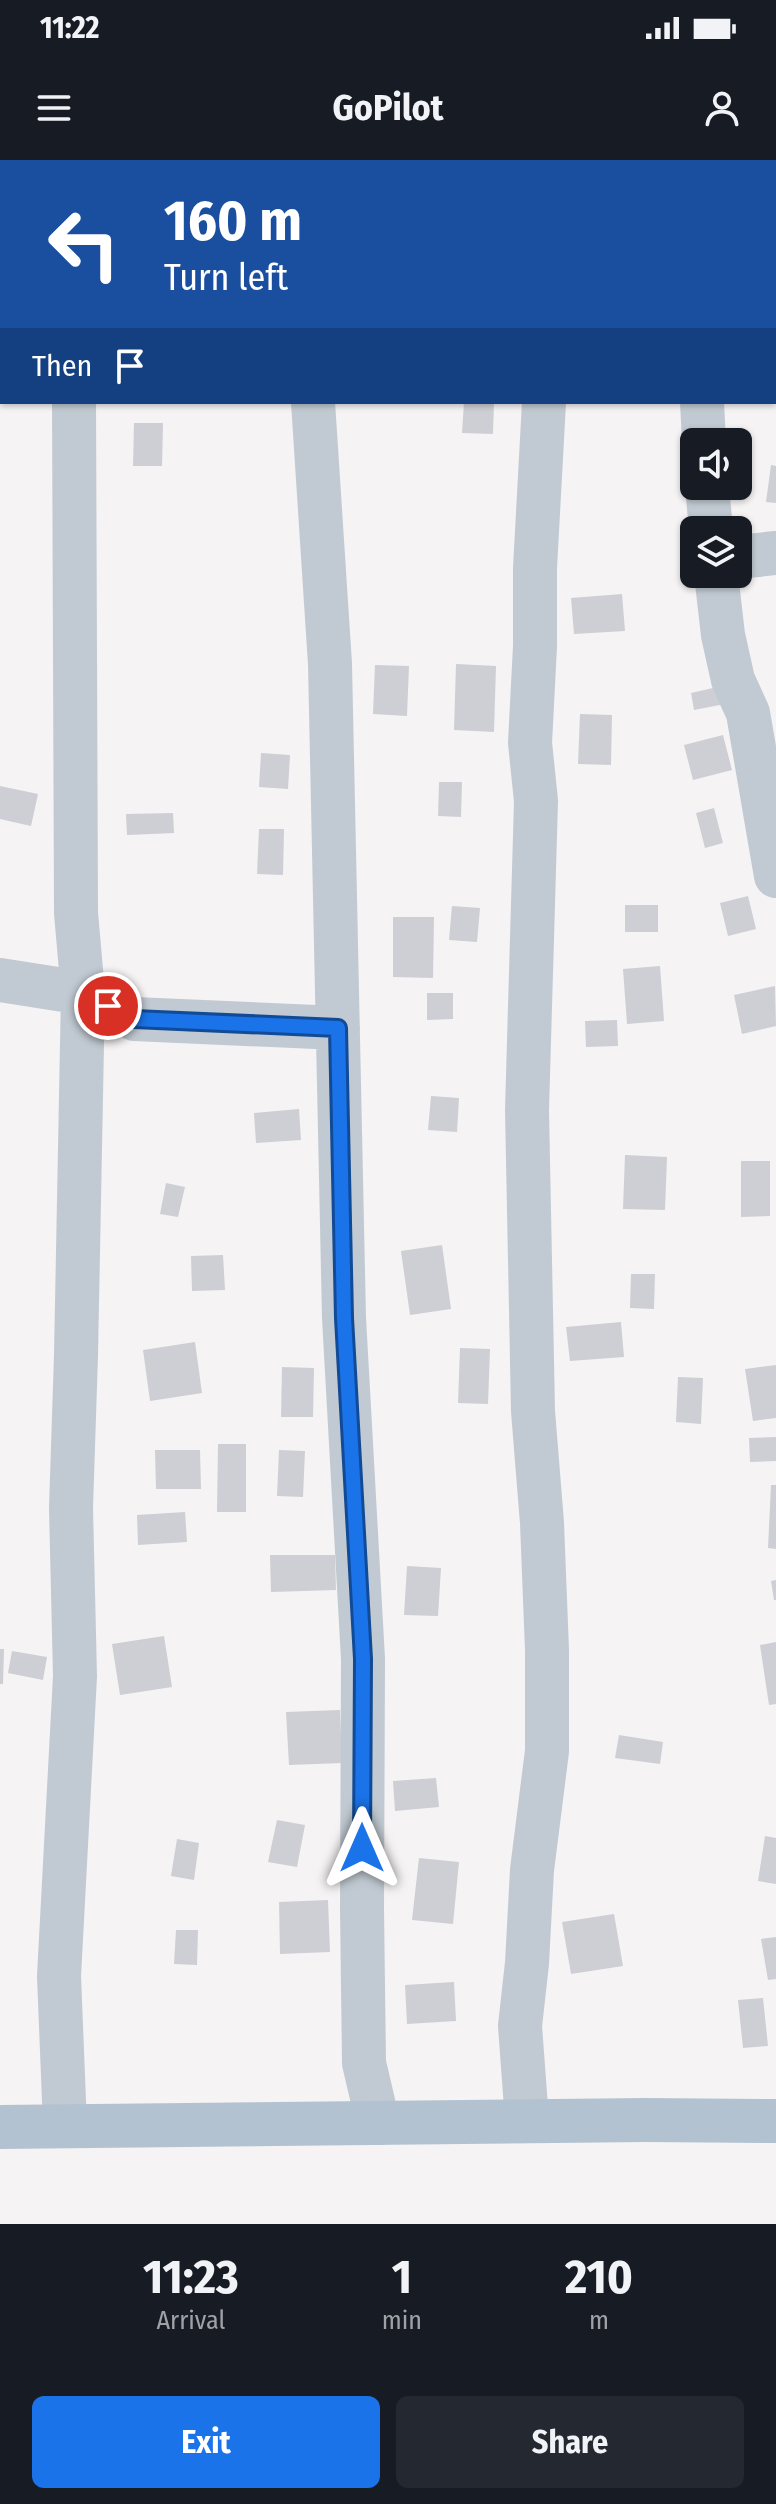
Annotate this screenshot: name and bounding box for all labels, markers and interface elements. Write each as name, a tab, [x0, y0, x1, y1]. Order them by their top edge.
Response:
text: 11:22	[40, 10, 100, 46]
icon: menu	[32, 86, 76, 130]
text: GoPilot	[333, 86, 443, 130]
icon: person	[700, 86, 744, 130]
text: 160 m	[164, 188, 302, 255]
icon: left	[32, 192, 136, 296]
text: Turn left	[164, 256, 288, 300]
icon: arrive	[108, 344, 152, 388]
text: Then	[32, 348, 92, 384]
map controls	[680, 428, 752, 588]
button: sound	[680, 428, 752, 500]
button: layers	[680, 516, 752, 588]
pin	[74, 972, 142, 1040]
icon: arrive	[86, 984, 130, 1028]
position arrow	[320, 1806, 404, 1890]
text: 11:23	[143, 2248, 239, 2306]
text: 1	[392, 2248, 412, 2306]
text: 210	[565, 2248, 633, 2306]
text: Arrival	[156, 2305, 225, 2336]
text: min	[382, 2305, 422, 2336]
text: m	[589, 2305, 609, 2336]
button: Exit	[32, 2396, 380, 2488]
button: Share	[396, 2396, 744, 2488]

